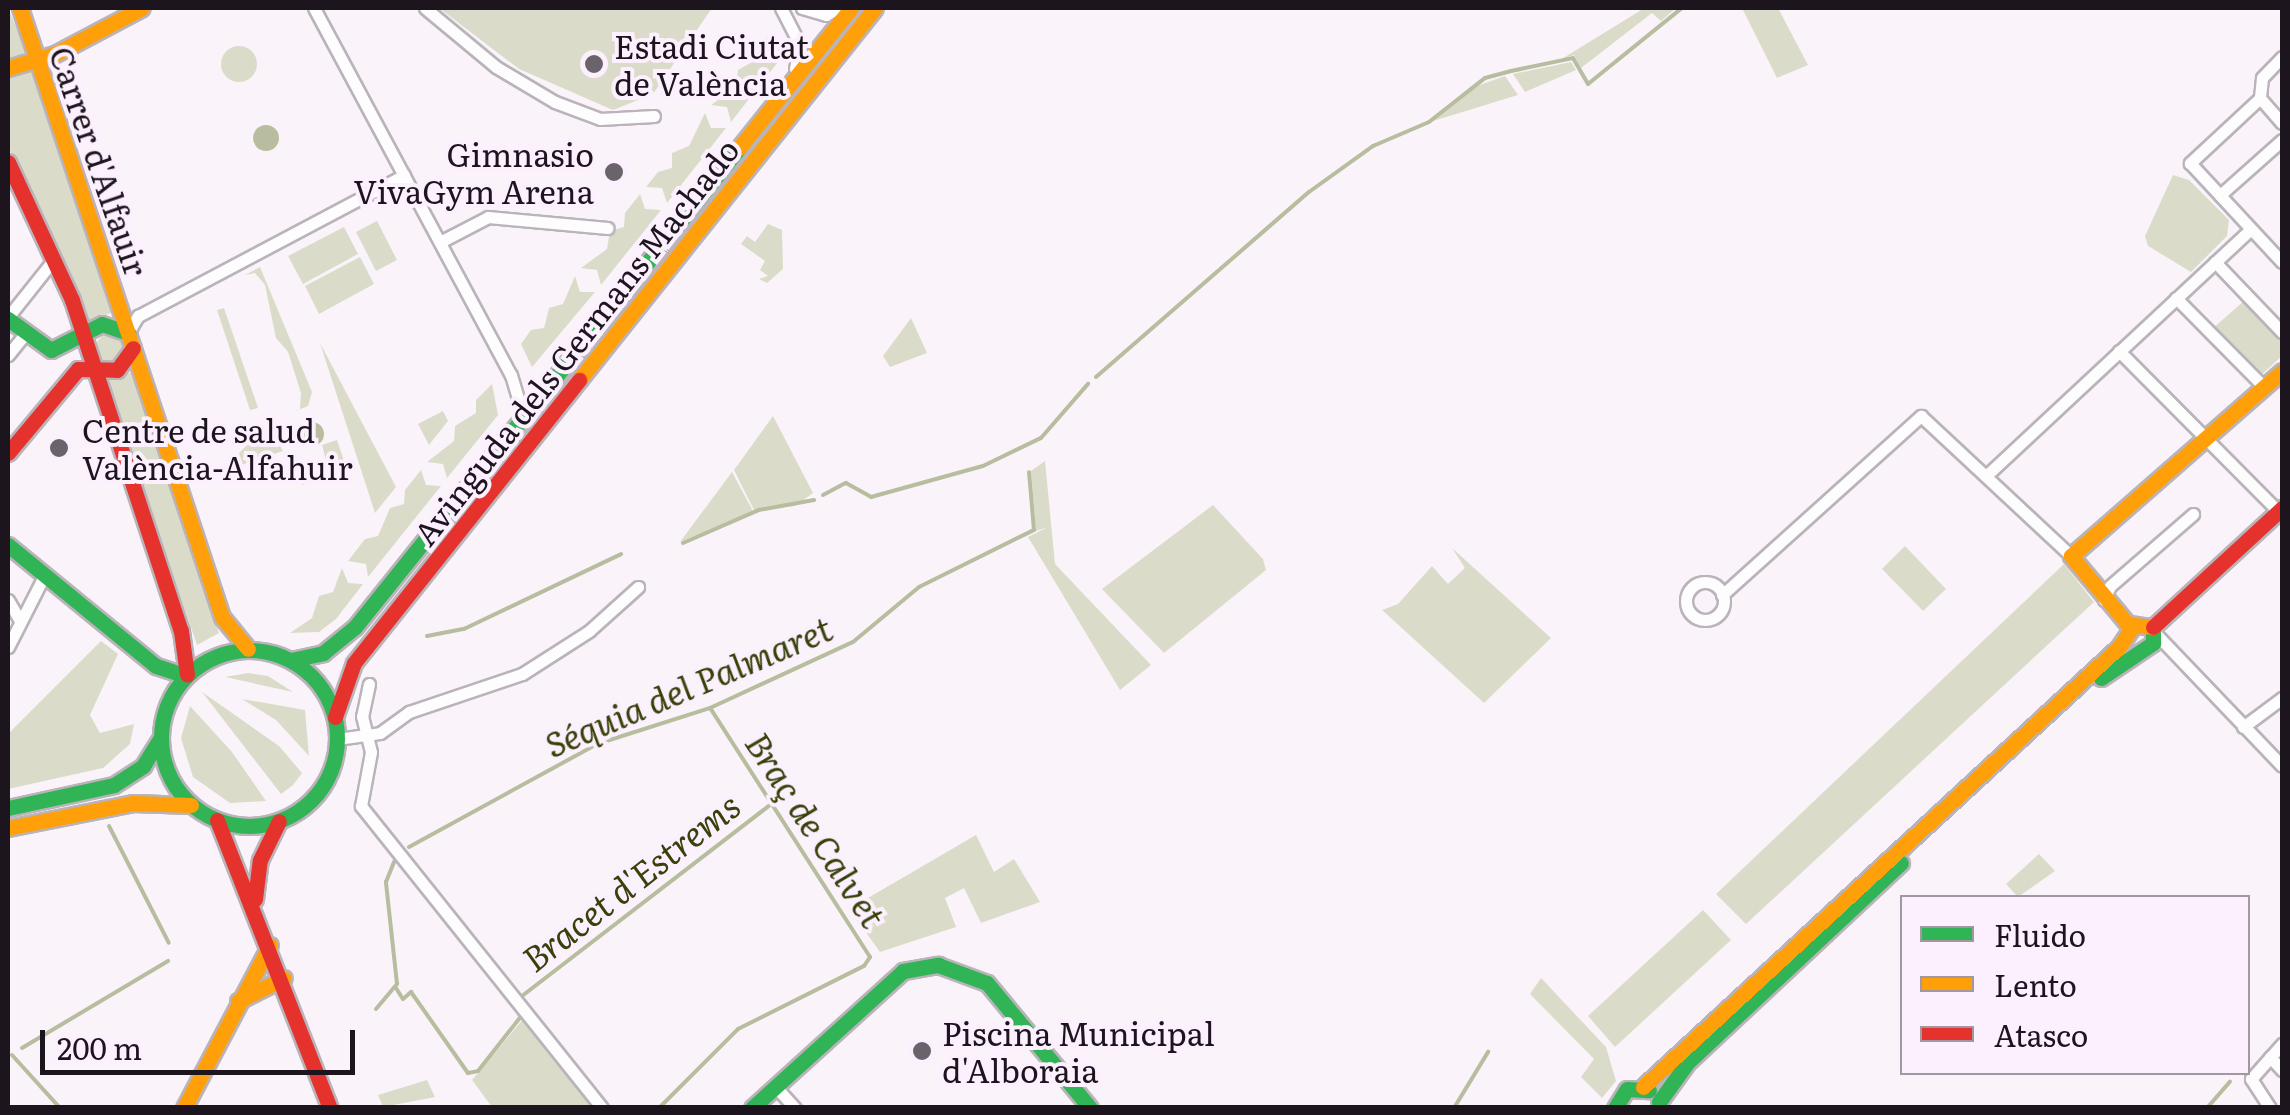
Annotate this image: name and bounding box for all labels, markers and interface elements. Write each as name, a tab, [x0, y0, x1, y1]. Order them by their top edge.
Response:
place label: Estadi Ciutat de València	[614, 27, 809, 102]
street label: Carrer d'Alfauir	[43, 41, 157, 281]
marker: Estadi Ciutat de València	[583, 53, 605, 75]
street label: Avinguda dels Germans Machado	[404, 130, 746, 552]
place label: Gimnasio VivaGym Arena	[354, 135, 594, 210]
marker: Gimnasio VivaGym Arena	[603, 161, 625, 183]
place label: Centre de salud València-Alfahuir	[82, 411, 353, 486]
marker: Centre de salud València-Alfahuir	[46, 435, 72, 461]
water label: Séquia del Palmaret	[538, 606, 838, 764]
water label: Braç de Calvet	[738, 723, 896, 935]
water label: Bracet d'Estrems	[513, 783, 747, 979]
legend	[1900, 895, 2250, 1075]
text: Fluido	[1994, 912, 2086, 956]
text: Lento	[1994, 962, 2077, 1006]
scale bar	[45, 1010, 360, 1072]
text: Atasco	[1994, 1012, 2088, 1056]
place label: Piscina Municipal d'Alboraia	[942, 1014, 1215, 1089]
text: 200 m	[57, 1025, 142, 1069]
marker: Piscina Municipal d'Alboraia	[911, 1040, 933, 1062]

